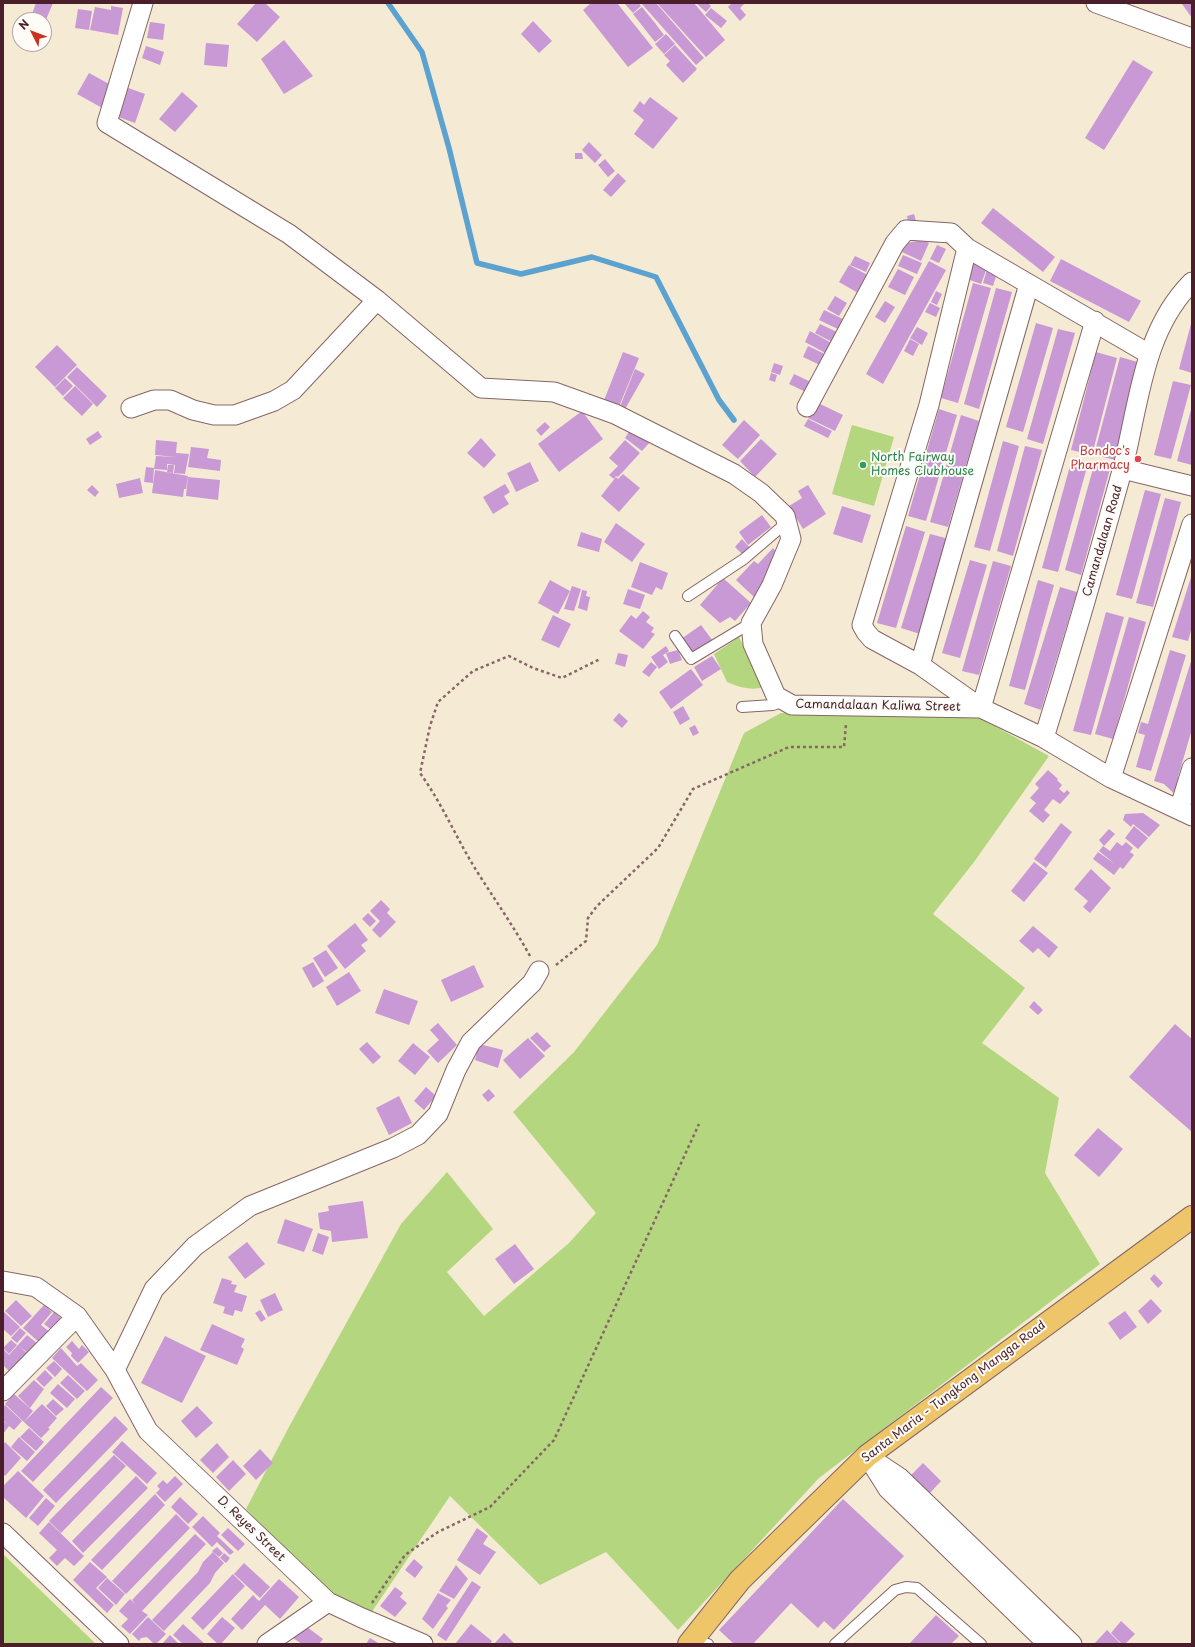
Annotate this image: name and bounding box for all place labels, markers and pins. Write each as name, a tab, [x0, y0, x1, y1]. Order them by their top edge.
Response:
place label: Bondoc's Pharmacy	[1070, 445, 1130, 473]
place label: North Fairway Homes Clubhouse	[871, 451, 974, 479]
marker: Bondoc's Pharmacy	[1133, 454, 1143, 464]
marker: North Fairway Homes Clubhouse	[858, 460, 868, 470]

